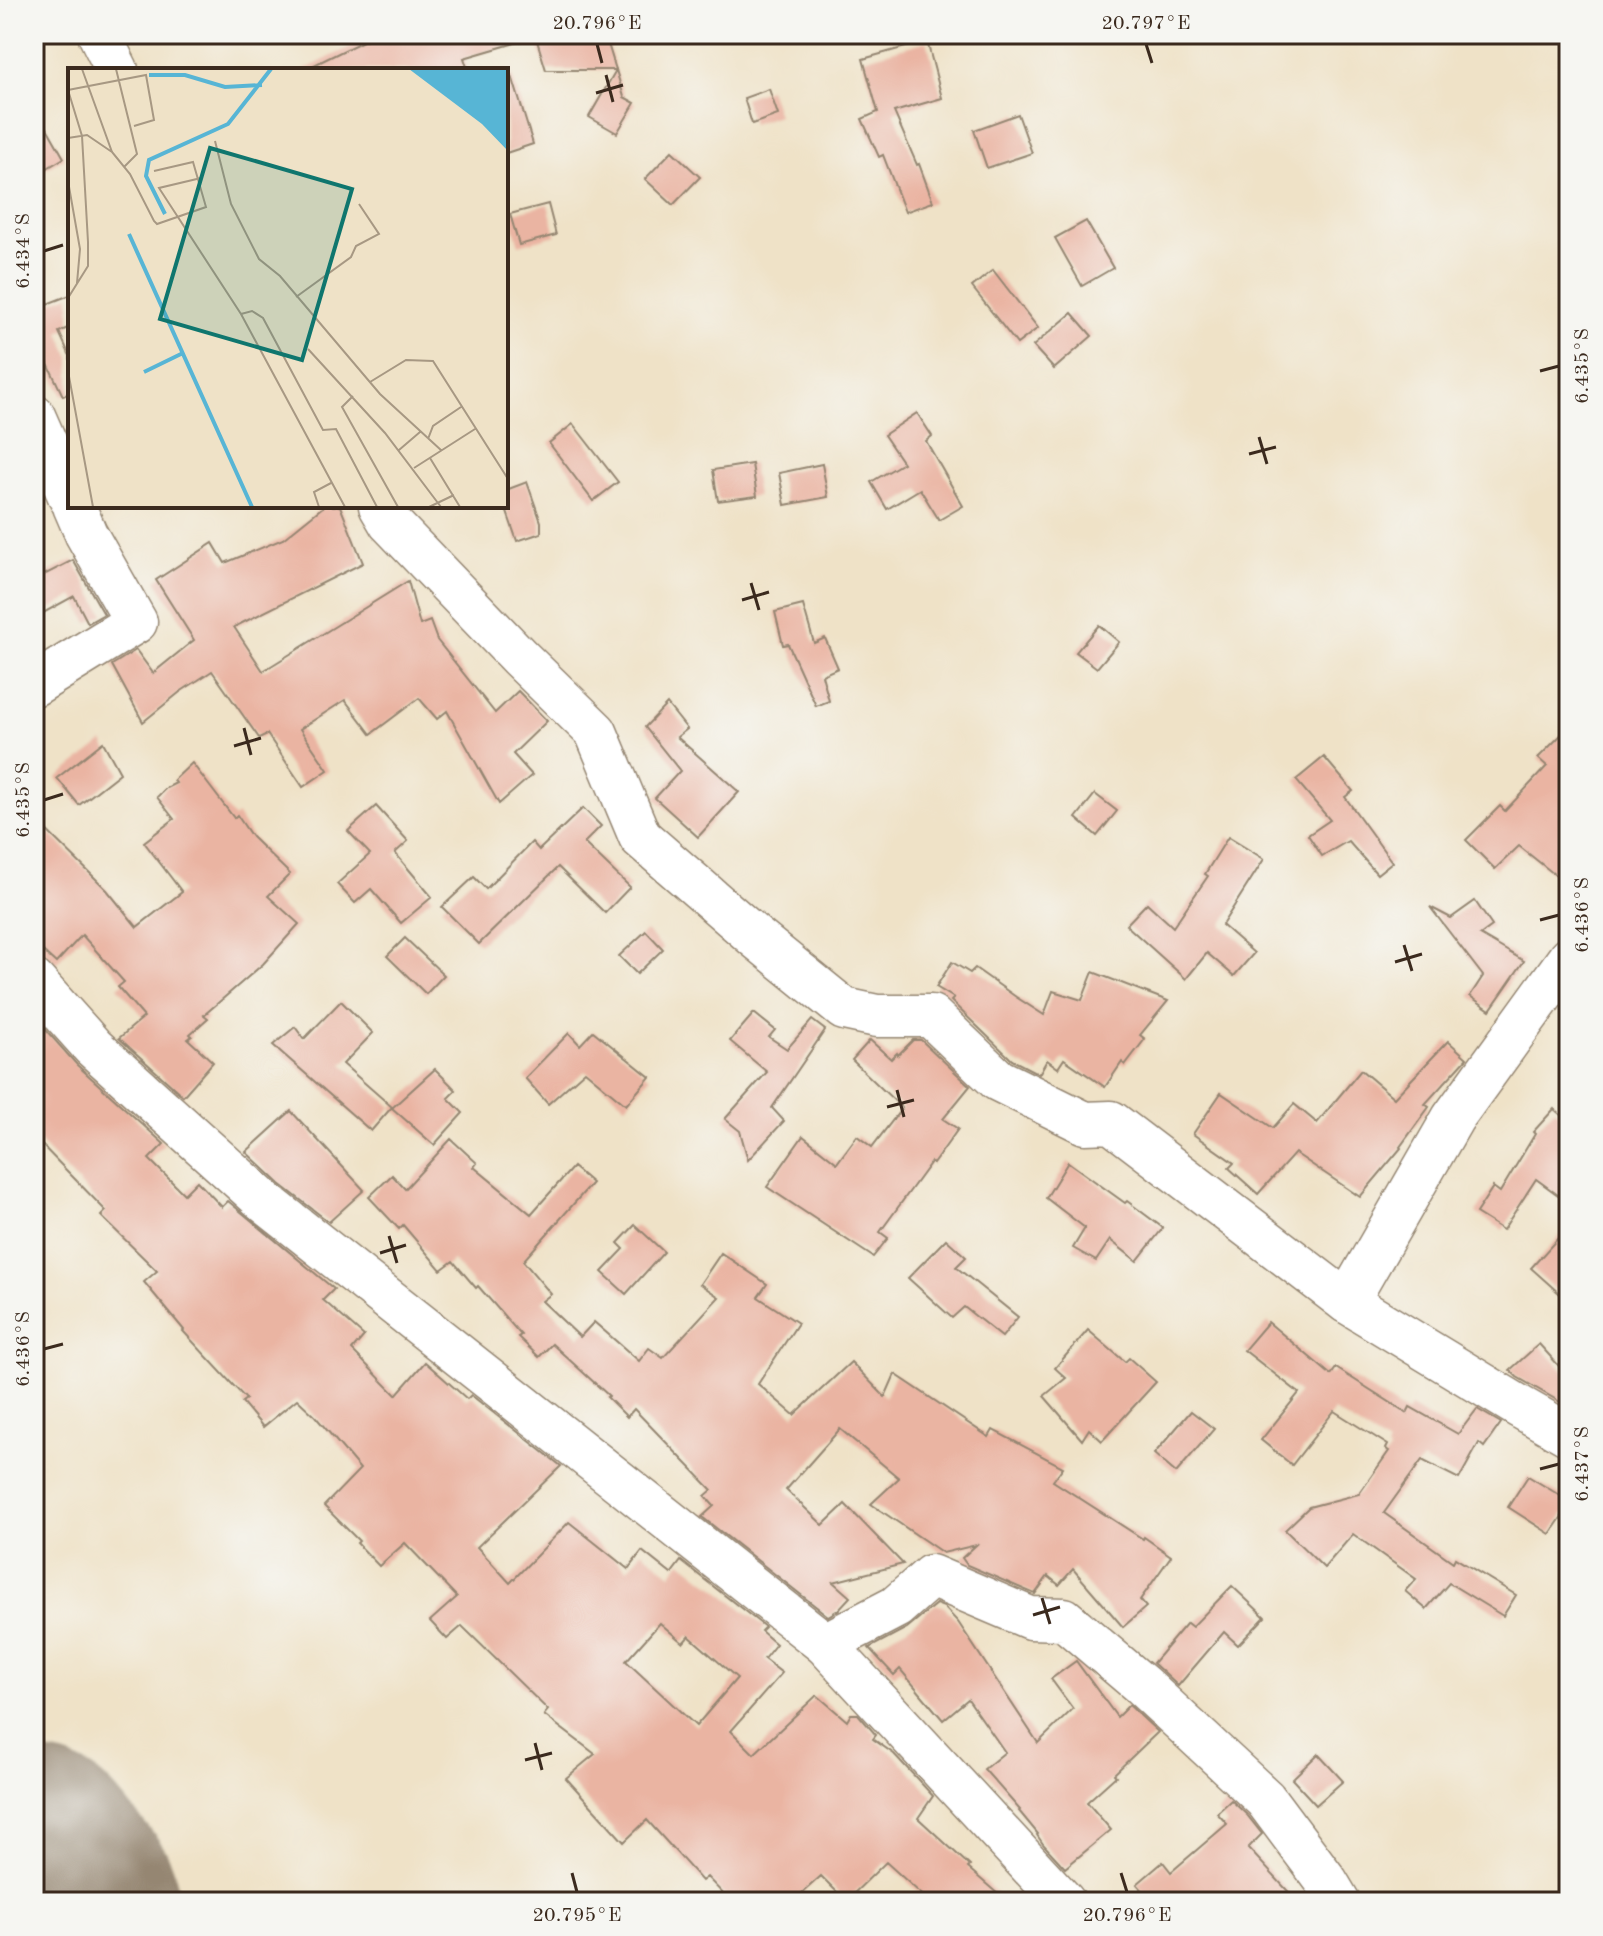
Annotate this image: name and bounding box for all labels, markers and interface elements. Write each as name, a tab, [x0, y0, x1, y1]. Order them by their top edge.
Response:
text: 20.796°E	[553, 14, 642, 34]
text: 20.797°E	[1102, 14, 1191, 34]
inset map	[68, 68, 508, 508]
text: 6.434°S	[14, 213, 34, 289]
text: 6.435°S	[1573, 328, 1593, 404]
text: 6.435°S	[14, 762, 34, 838]
text: 6.436°S	[1573, 877, 1593, 953]
text: 6.436°S	[14, 1311, 34, 1387]
text: 6.437°S	[1573, 1426, 1593, 1502]
text: 20.795°E	[533, 1906, 622, 1926]
text: 20.796°E	[1083, 1906, 1172, 1926]

